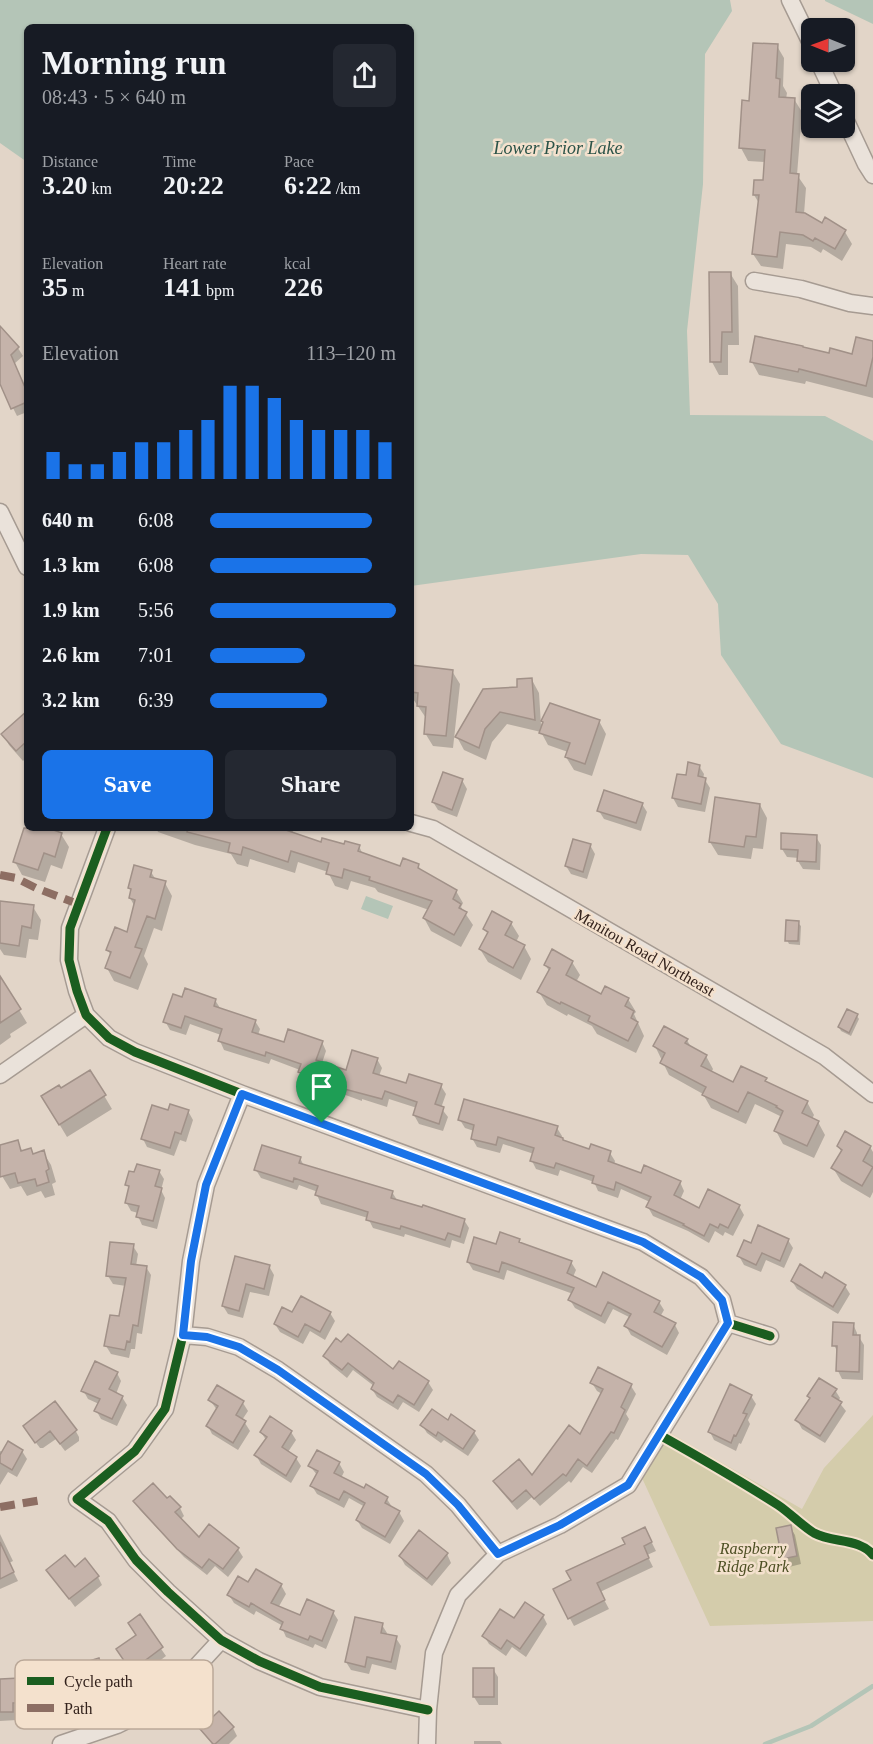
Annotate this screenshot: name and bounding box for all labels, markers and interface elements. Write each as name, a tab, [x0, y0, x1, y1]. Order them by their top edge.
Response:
north arrow	[801, 18, 855, 72]
map controls	[801, 18, 855, 138]
button: share	[333, 44, 396, 107]
text: Morning run	[42, 45, 226, 81]
button: layers	[801, 84, 855, 138]
text: 08:43 · 5 × 640 m	[42, 86, 186, 108]
water label: Lower Prior Lake	[492, 138, 623, 158]
text: Distance	[42, 153, 98, 170]
text: Time	[163, 153, 196, 170]
text: Pace	[284, 153, 314, 170]
text: 3.20	[42, 171, 88, 200]
text: 20:22	[163, 171, 224, 200]
text: 6:22	[284, 171, 332, 200]
text: km	[88, 180, 112, 197]
text: /km	[332, 180, 361, 197]
text: Elevation	[42, 255, 103, 272]
text: Heart rate	[163, 255, 227, 272]
text: kcal	[284, 255, 311, 272]
text: 35	[42, 273, 68, 302]
text: 141	[163, 273, 202, 302]
text: 226	[284, 273, 323, 302]
text: m	[68, 282, 84, 299]
text: bpm	[202, 282, 234, 299]
text: Elevation	[42, 342, 119, 364]
text: 113–120 m	[306, 342, 396, 364]
text: 640 m	[42, 509, 94, 531]
text: 6:08	[138, 509, 174, 531]
text: 1.3 km	[42, 554, 100, 576]
text: 6:08	[138, 554, 174, 576]
text: 1.9 km	[42, 599, 100, 621]
text: 5:56	[138, 599, 174, 621]
text: 2.6 km	[42, 644, 100, 666]
text: 7:01	[138, 644, 174, 666]
text: 3.2 km	[42, 689, 100, 711]
text: 6:39	[138, 689, 174, 711]
button: Save	[42, 750, 213, 819]
button: Share	[225, 750, 396, 819]
street label: Manitou Road Northeast	[572, 906, 718, 1000]
pin	[296, 1061, 347, 1123]
icon: arrive	[305, 1070, 338, 1103]
park label: Raspberry Ridge Park	[716, 1540, 790, 1576]
legend	[15, 1660, 213, 1729]
text: Cycle path	[64, 1673, 133, 1691]
text: Path	[64, 1700, 92, 1717]

